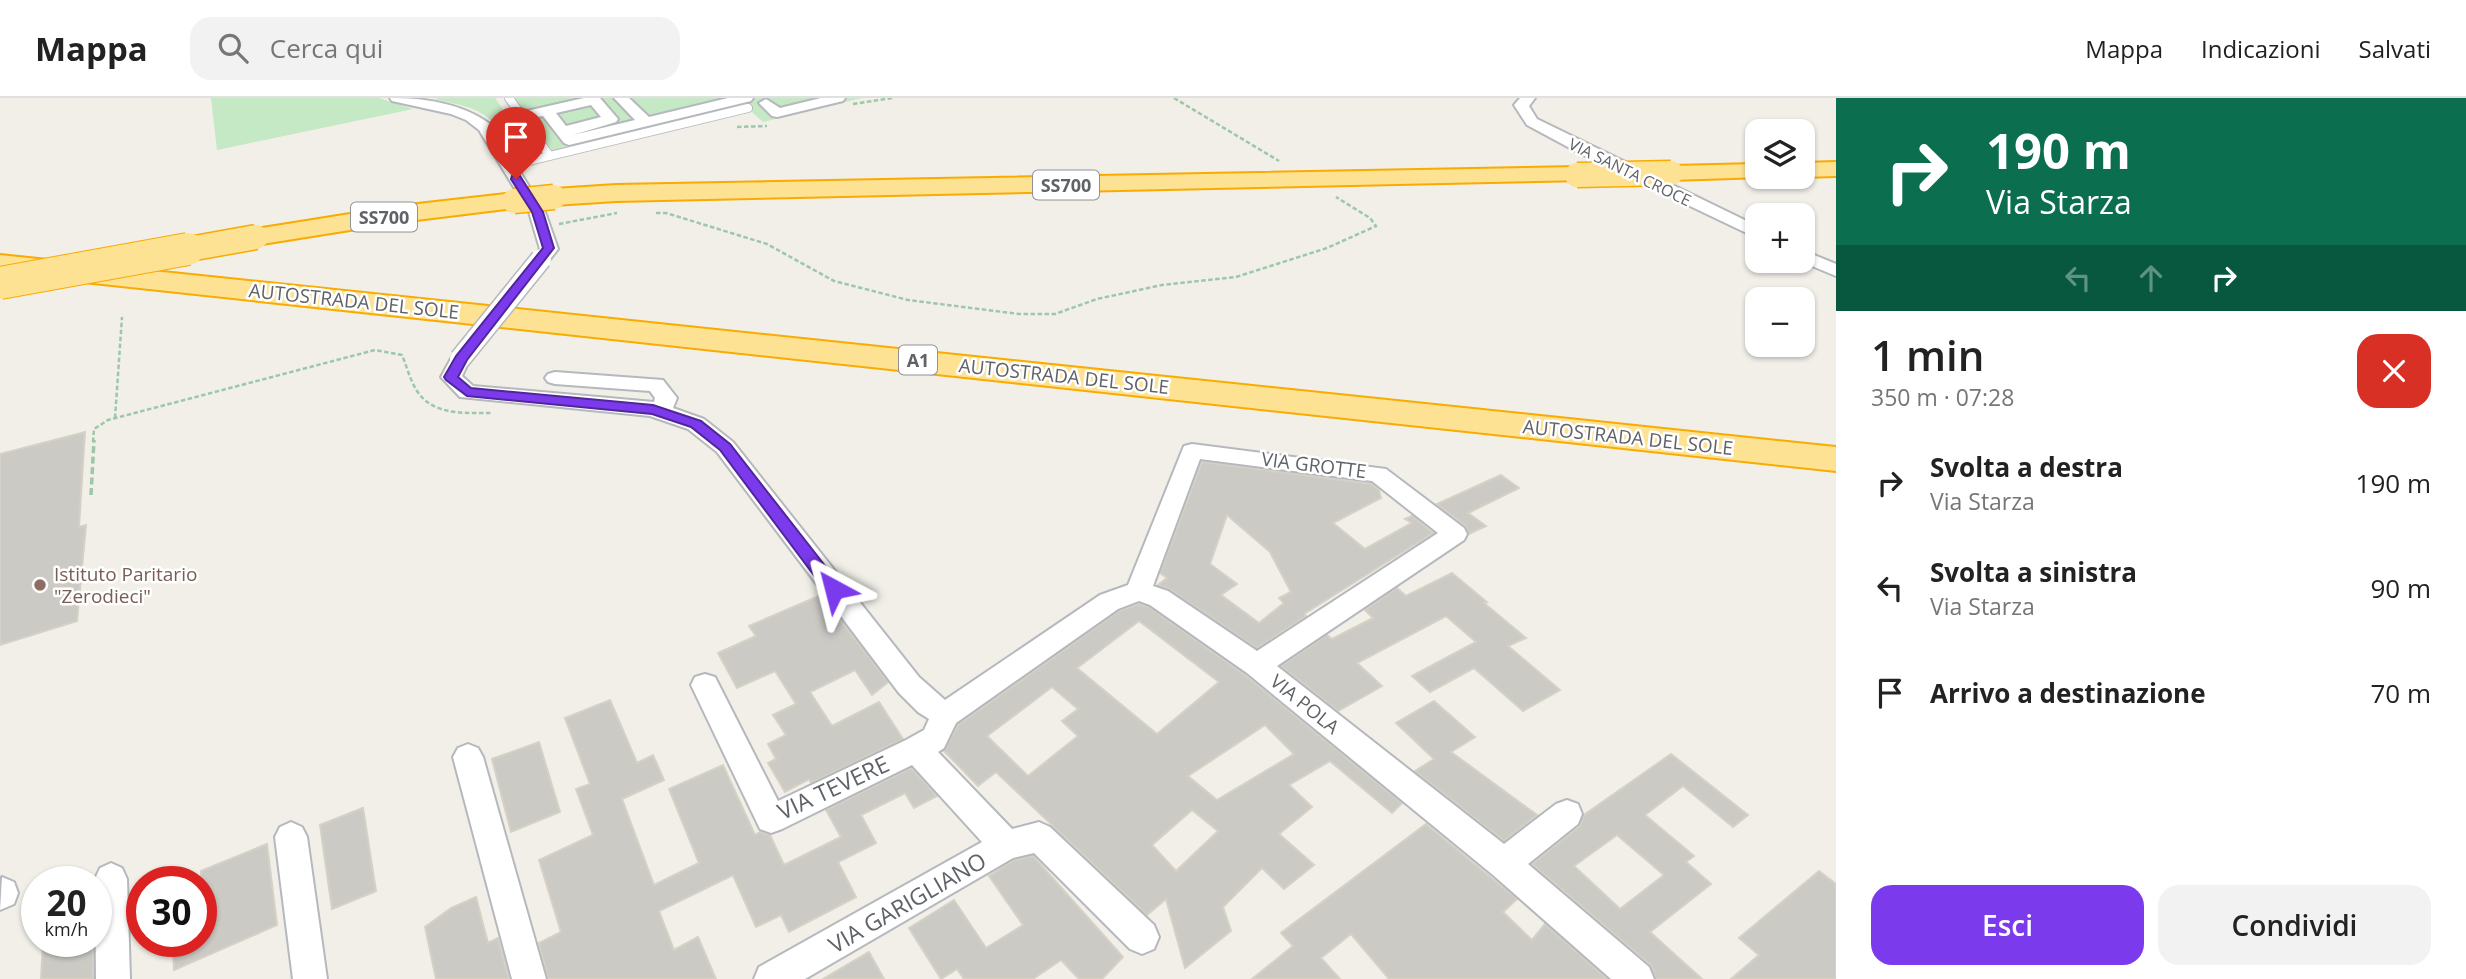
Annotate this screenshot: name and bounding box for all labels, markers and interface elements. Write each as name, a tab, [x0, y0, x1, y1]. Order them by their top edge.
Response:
search box	[190, 17, 680, 80]
text: Mappa	[35, 26, 148, 71]
icon: search	[214, 29, 252, 67]
text: Cerca qui	[270, 30, 383, 66]
text: Mappa	[2085, 32, 2163, 65]
text: Indicazioni	[2201, 32, 2321, 65]
text: Salvati	[2359, 32, 2431, 65]
pin	[486, 107, 546, 179]
text: 190 m	[1986, 117, 2131, 183]
icon: arrive	[497, 118, 535, 156]
map controls	[1745, 119, 1815, 357]
button: layers	[1745, 119, 1815, 189]
icon: right	[1871, 126, 1962, 217]
street label: VIA SANTA CROCE	[1565, 133, 1695, 211]
road number: SS700	[1033, 170, 1099, 200]
text: Via Starza	[1986, 180, 2132, 223]
road number: SS700	[351, 202, 417, 232]
button: +	[1745, 203, 1815, 273]
icon: left	[2059, 259, 2097, 297]
icon: ahead	[2132, 259, 2170, 297]
icon: right	[2205, 259, 2243, 297]
street label: AUTOSTRADA DEL SOLE	[248, 277, 460, 325]
button: −	[1745, 287, 1815, 357]
text: 1 min	[1871, 326, 1984, 383]
button: close	[2357, 334, 2431, 408]
road number: A1	[899, 346, 937, 374]
street label: AUTOSTRADA DEL SOLE	[958, 352, 1170, 400]
text: 350 m · 07:28	[1871, 381, 2014, 413]
street label: AUTOSTRADA DEL SOLE	[1522, 413, 1734, 461]
street label: VIA GROTTE	[1260, 446, 1368, 484]
text: Svolta a destra	[1930, 449, 2123, 485]
icon: right	[1871, 464, 1909, 502]
text: 190 m	[2356, 465, 2431, 501]
text: Via Starza	[1930, 485, 2035, 517]
position arrow	[797, 552, 871, 626]
text: Svolta a sinistra	[1930, 554, 2137, 590]
place label: Istituto Paritario "Zerodieci"	[54, 561, 197, 609]
icon: left	[1871, 569, 1909, 607]
text: 90 m	[2370, 570, 2431, 606]
marker: Istituto Paritario "Zerodieci"	[32, 577, 48, 593]
text: Via Starza	[1930, 590, 2035, 622]
street label: VIA POLA	[1265, 668, 1345, 740]
icon: arrive	[1871, 674, 1909, 712]
text: Arrivo a destinazione	[1930, 675, 2206, 711]
text: 70 m	[2370, 675, 2431, 711]
street label: VIA TEVERE	[772, 747, 894, 827]
street label: VIA GARIGLIANO	[822, 844, 992, 960]
speed limit sign: 30	[126, 866, 217, 957]
text: 20	[46, 879, 87, 926]
button: Esci	[1871, 885, 2144, 965]
button: Condividi	[2158, 885, 2431, 965]
text: km/h	[45, 917, 88, 941]

